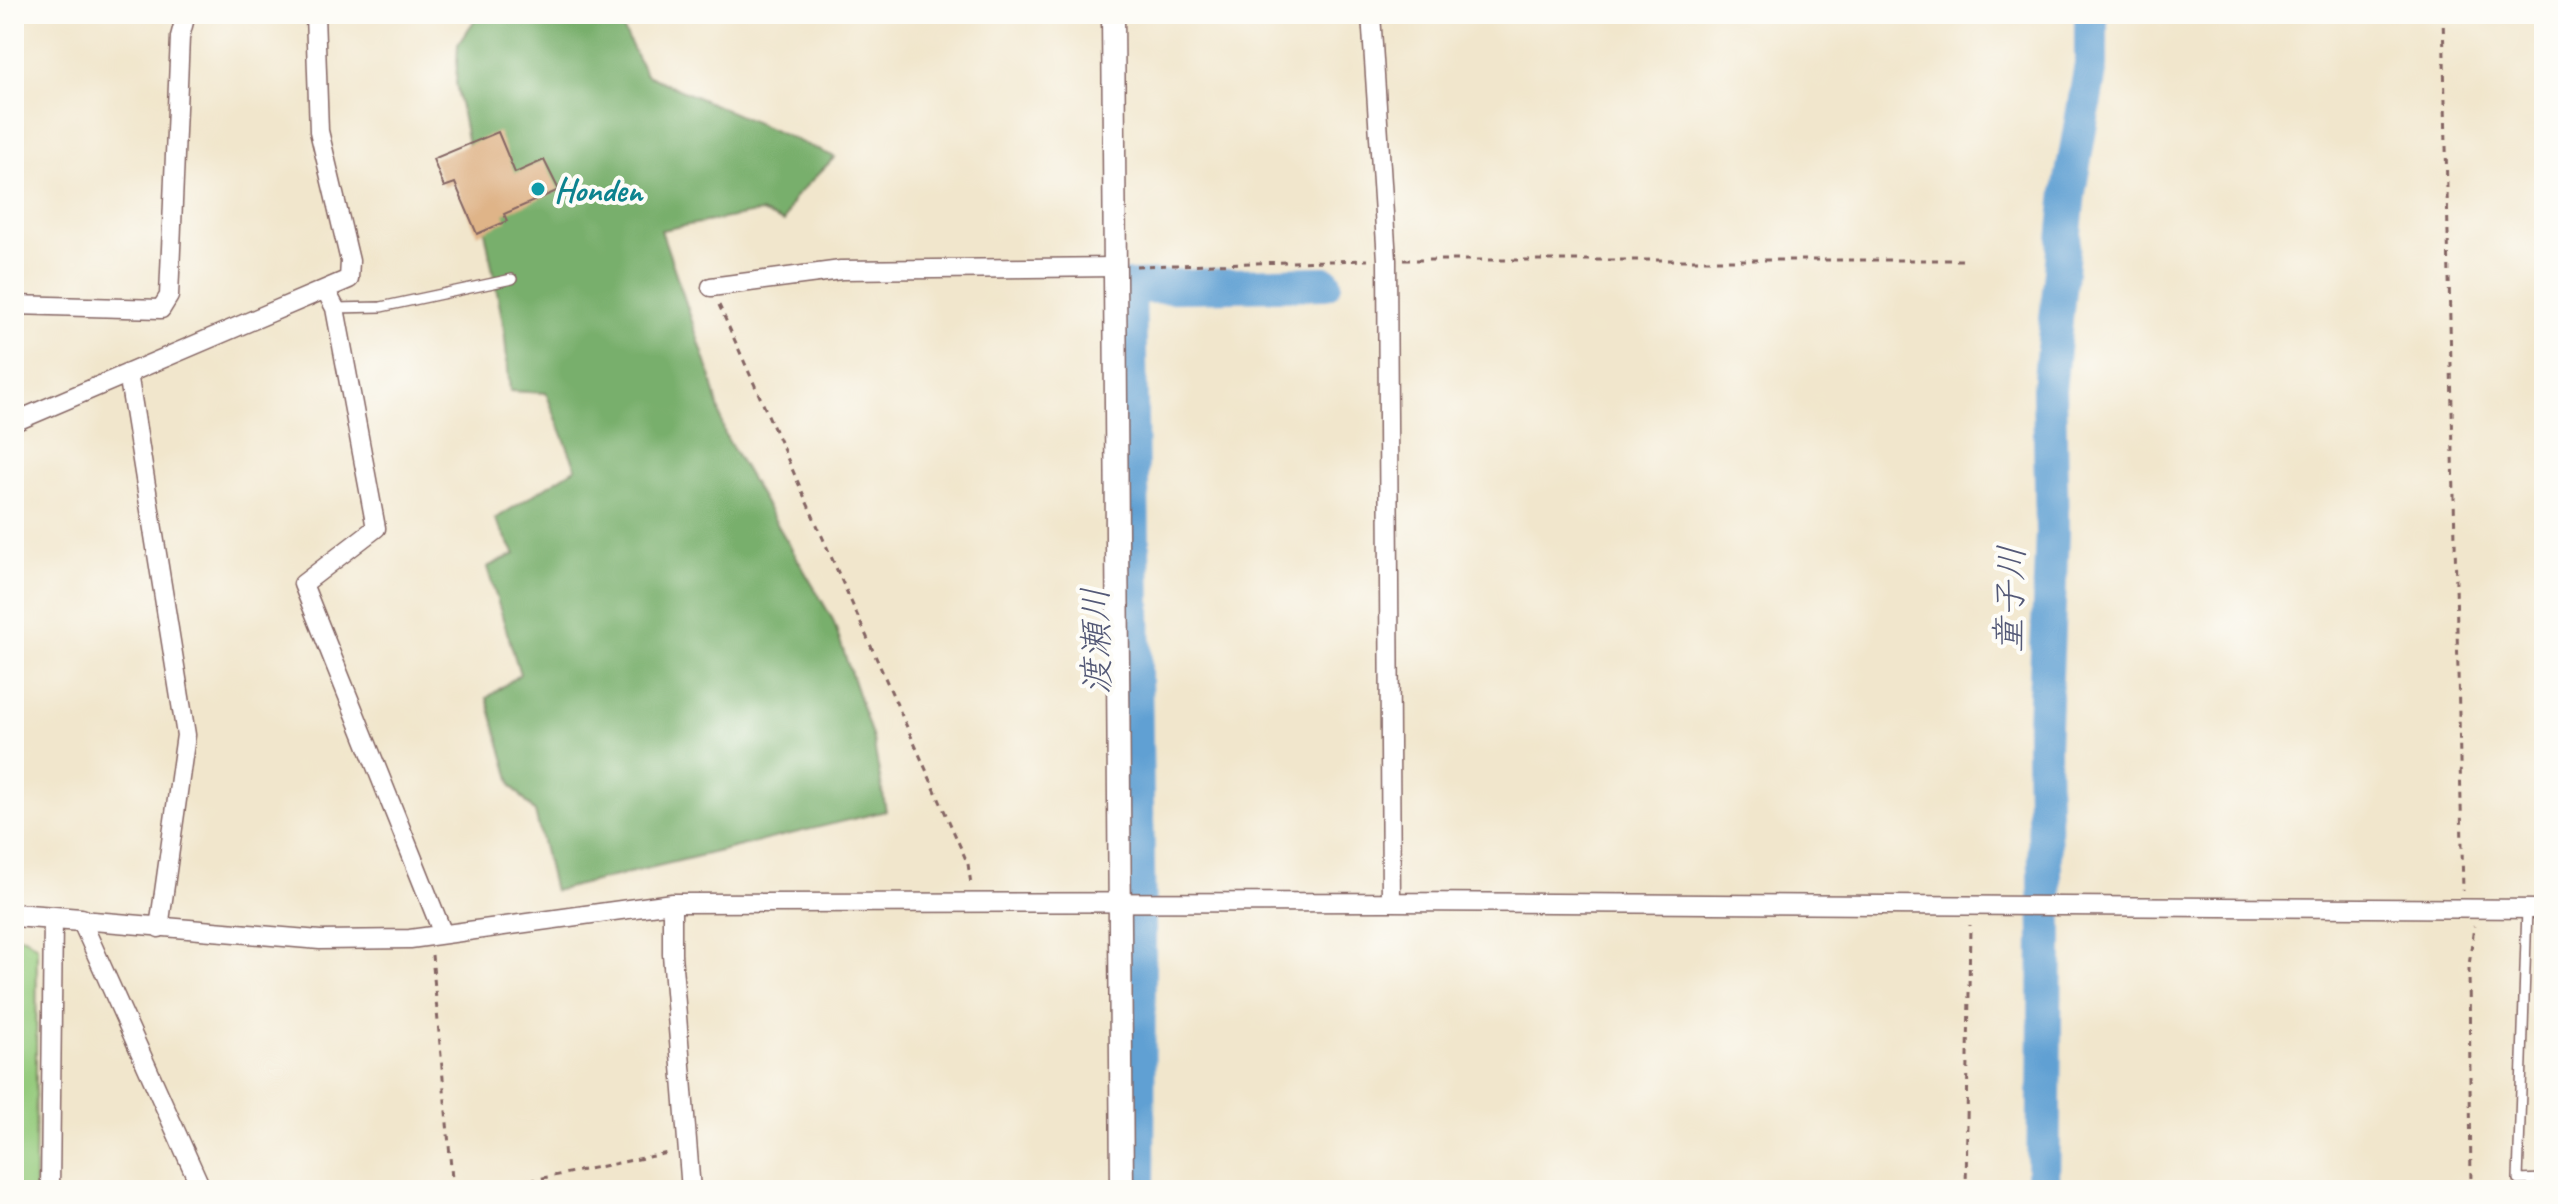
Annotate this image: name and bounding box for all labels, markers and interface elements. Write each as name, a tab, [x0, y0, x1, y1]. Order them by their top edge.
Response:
place label: Honden	[554, 168, 644, 211]
marker: Honden	[529, 180, 547, 198]
water label: 童子川	[1985, 544, 2035, 654]
water label: 渡瀬川	[1072, 587, 1120, 695]

